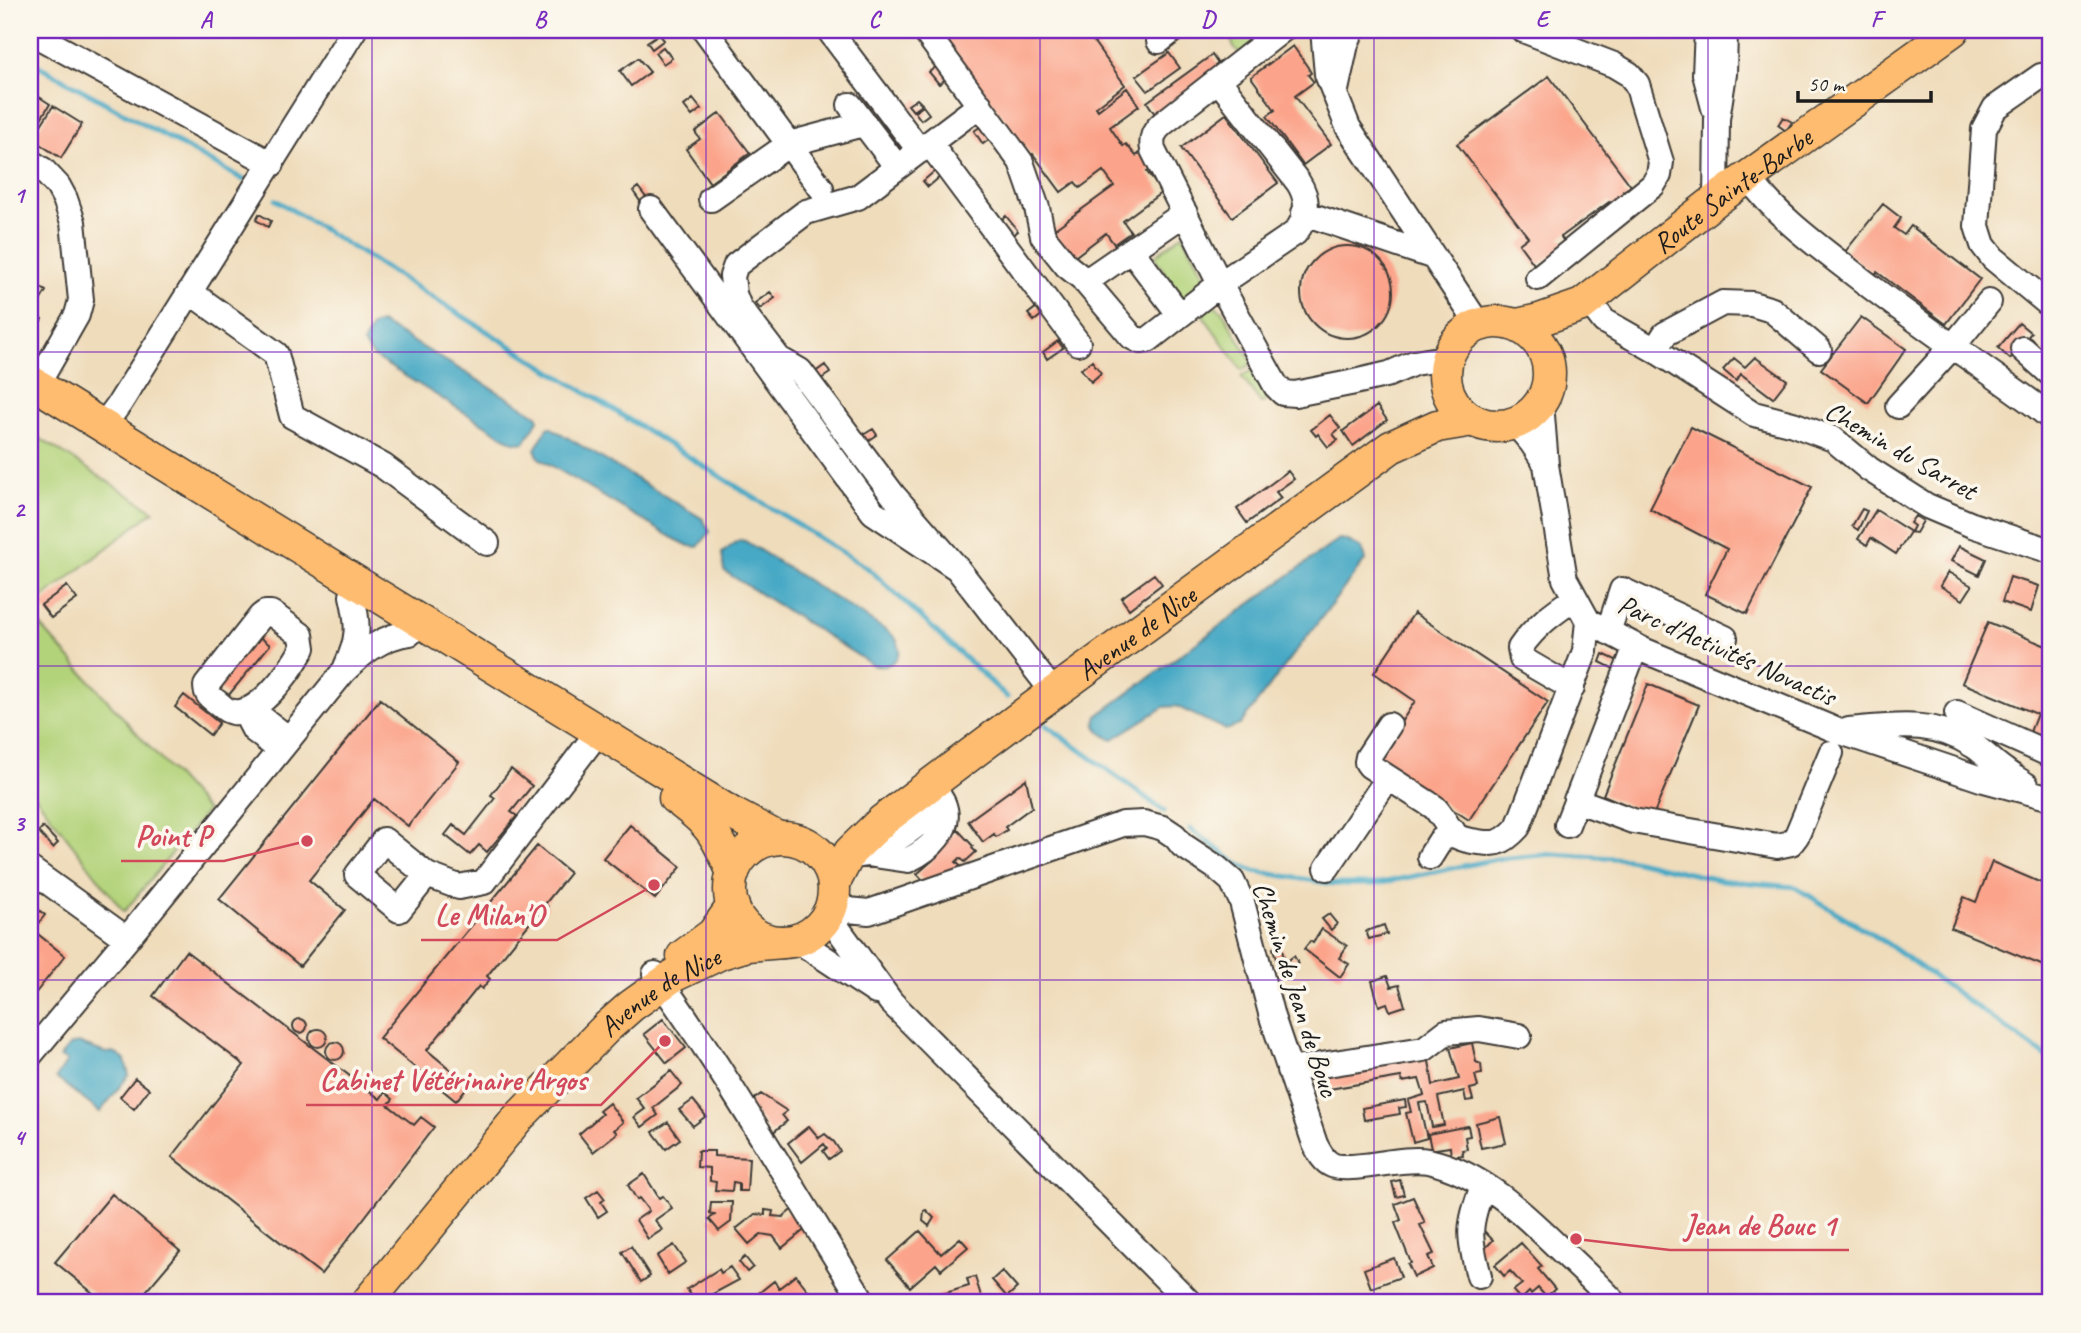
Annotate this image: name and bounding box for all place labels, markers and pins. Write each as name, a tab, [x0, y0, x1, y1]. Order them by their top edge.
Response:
callout: Point P	[121, 810, 224, 861]
callout: Le Milan'O	[421, 889, 557, 940]
callout: Cabinet Vétérinaire Argos	[306, 1054, 601, 1105]
callout: Jean de Bouc 1	[1670, 1199, 1849, 1250]

